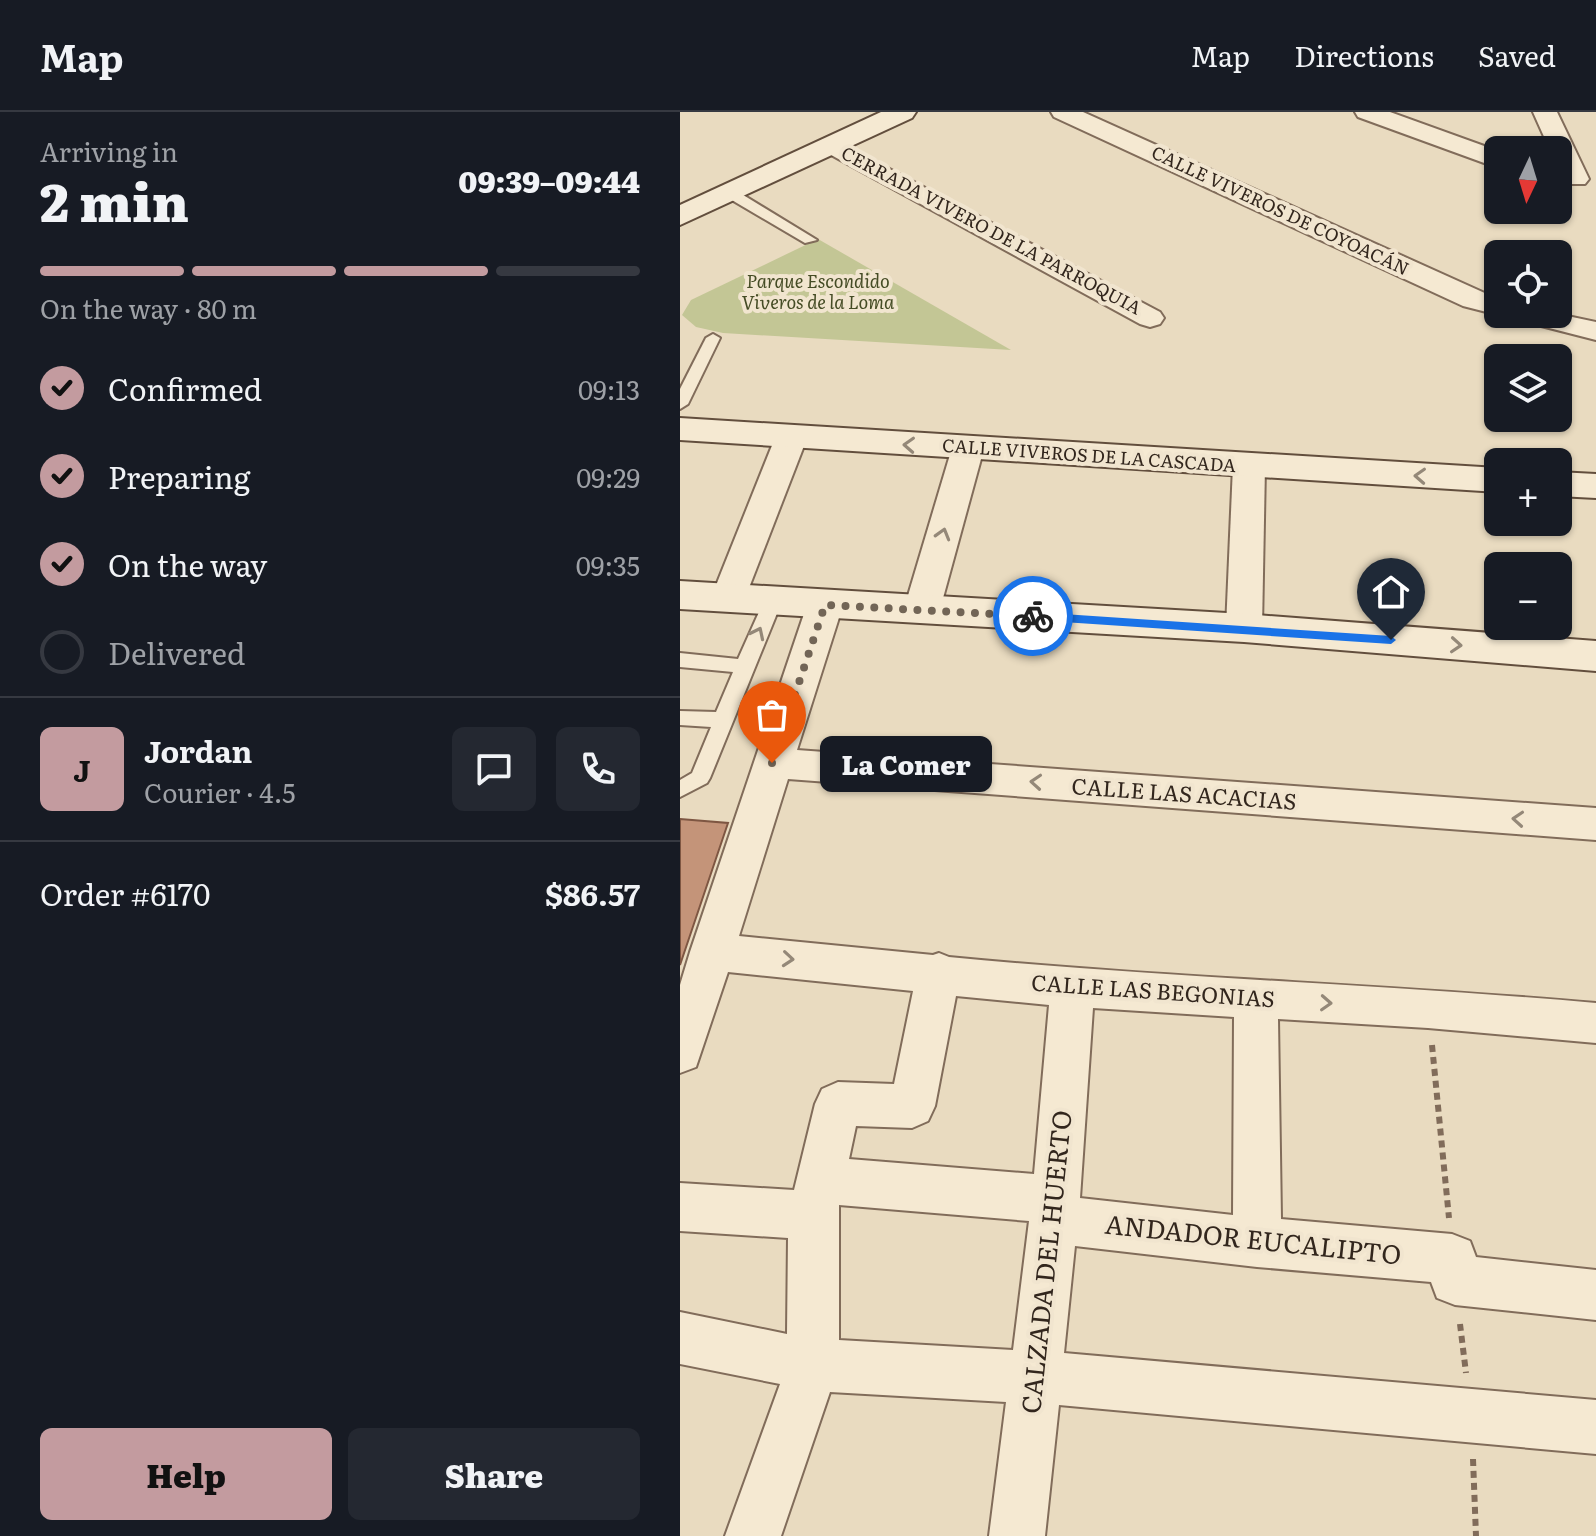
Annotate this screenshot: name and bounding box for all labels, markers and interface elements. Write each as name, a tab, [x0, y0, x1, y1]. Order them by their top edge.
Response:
text: Map	[40, 27, 124, 84]
text: Map	[1191, 34, 1250, 76]
text: Directions	[1294, 34, 1434, 76]
text: Saved	[1478, 34, 1556, 76]
text: Arriving in	[40, 131, 178, 170]
north arrow	[1484, 136, 1572, 224]
map controls	[1484, 136, 1572, 640]
street label: CALLE VIVEROS DE COYOACÁN	[1147, 138, 1414, 281]
street label: CERRADA VIVERO DE LA PARROQUIA	[837, 139, 1147, 321]
text: 09:39–09:44	[458, 158, 640, 202]
text: 2 min	[40, 161, 189, 238]
button: locate	[1484, 240, 1572, 328]
park label: Parque Escondido Viveros de la Loma	[742, 267, 895, 315]
text: On the way · 80 m	[40, 288, 257, 327]
button: layers	[1484, 344, 1572, 432]
icon: check	[40, 366, 84, 410]
text: Confirmed	[108, 366, 262, 410]
text: 09:13	[578, 369, 640, 408]
street label: CALLE VIVEROS DE LA CASCADA	[941, 431, 1237, 478]
one-way arrow	[902, 436, 915, 453]
button: +	[1484, 448, 1572, 536]
icon: check	[40, 454, 84, 498]
text: Preparing	[108, 454, 250, 498]
text: 09:29	[576, 457, 640, 496]
one-way arrow	[1413, 468, 1426, 485]
one-way arrow	[934, 528, 950, 542]
icon: check	[40, 542, 84, 586]
text: On the way	[108, 542, 267, 586]
text: 09:35	[576, 545, 640, 584]
button: −	[1484, 552, 1572, 640]
pin	[1357, 558, 1425, 640]
icon: home	[1369, 570, 1413, 614]
courier	[993, 576, 1073, 656]
icon: bike	[1011, 594, 1055, 638]
one-way arrow	[749, 627, 764, 642]
text: Delivered	[108, 630, 245, 674]
one-way arrow	[1450, 636, 1463, 653]
pin	[738, 681, 806, 763]
icon: bag	[750, 693, 794, 737]
button: chat	[452, 727, 536, 811]
button: phone	[556, 727, 640, 811]
text: Jordan	[144, 728, 252, 772]
callout: La Comer	[820, 735, 992, 791]
text: La Comer	[841, 744, 971, 783]
text: J	[73, 747, 91, 791]
street label: CALLE LAS ACACIAS	[1071, 768, 1298, 817]
text: Courier · 4.5	[144, 772, 296, 811]
one-way arrow	[1029, 774, 1042, 791]
one-way arrow	[1511, 811, 1524, 828]
text: Order #6170	[40, 871, 210, 915]
text: $86.57	[545, 871, 640, 915]
one-way arrow	[782, 950, 795, 967]
street label: CALLE LAS BEGONIAS	[1030, 965, 1276, 1014]
one-way arrow	[1320, 994, 1333, 1011]
street label: CALZADA DEL HUERTO	[1009, 1108, 1080, 1415]
street label: ANDADOR EUCALIPTO	[1103, 1203, 1403, 1272]
button: Help	[40, 1428, 332, 1520]
button: Share	[348, 1428, 640, 1520]

